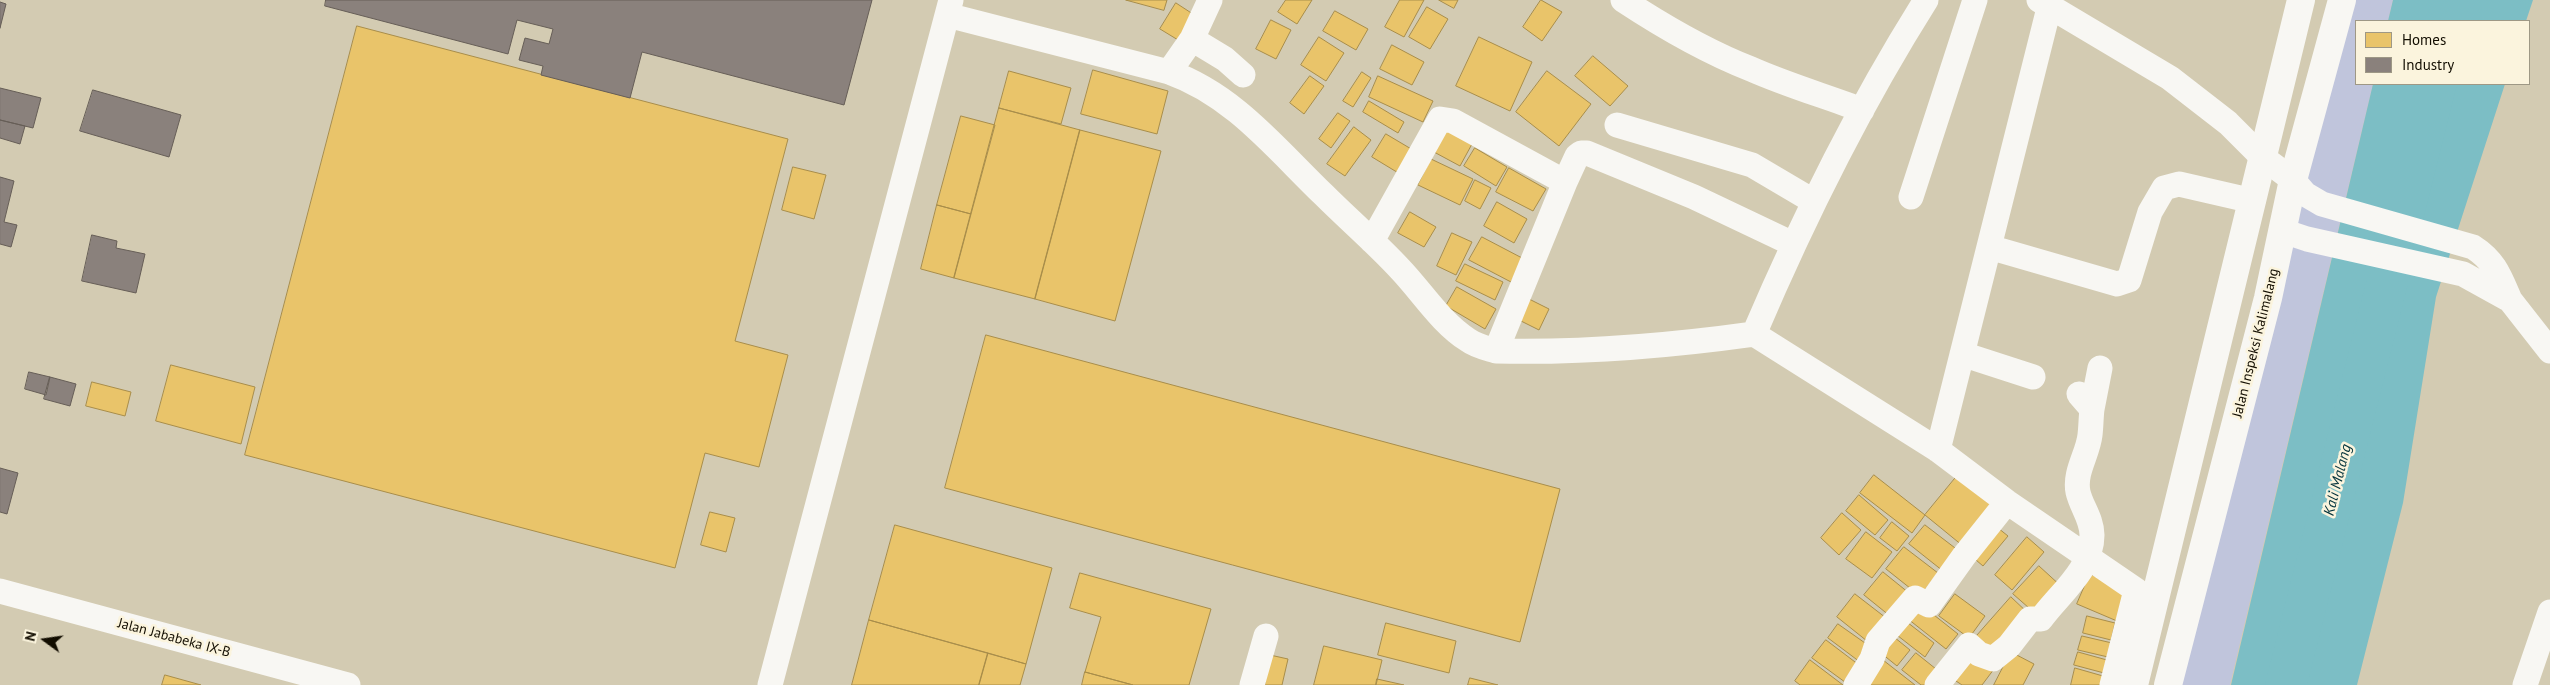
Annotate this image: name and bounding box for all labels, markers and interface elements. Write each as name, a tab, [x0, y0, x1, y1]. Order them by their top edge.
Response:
legend	[2355, 20, 2530, 85]
text: Homes	[2402, 30, 2446, 49]
text: Industry	[2402, 55, 2454, 74]
street label: Jalan Inspeksi Kalimalang	[2229, 267, 2283, 419]
water label: Kali Malang	[2320, 442, 2356, 518]
north arrow	[20, 615, 70, 665]
street label: Jalan Jababeka IX-B	[116, 615, 232, 661]
text: N	[21, 630, 40, 643]

